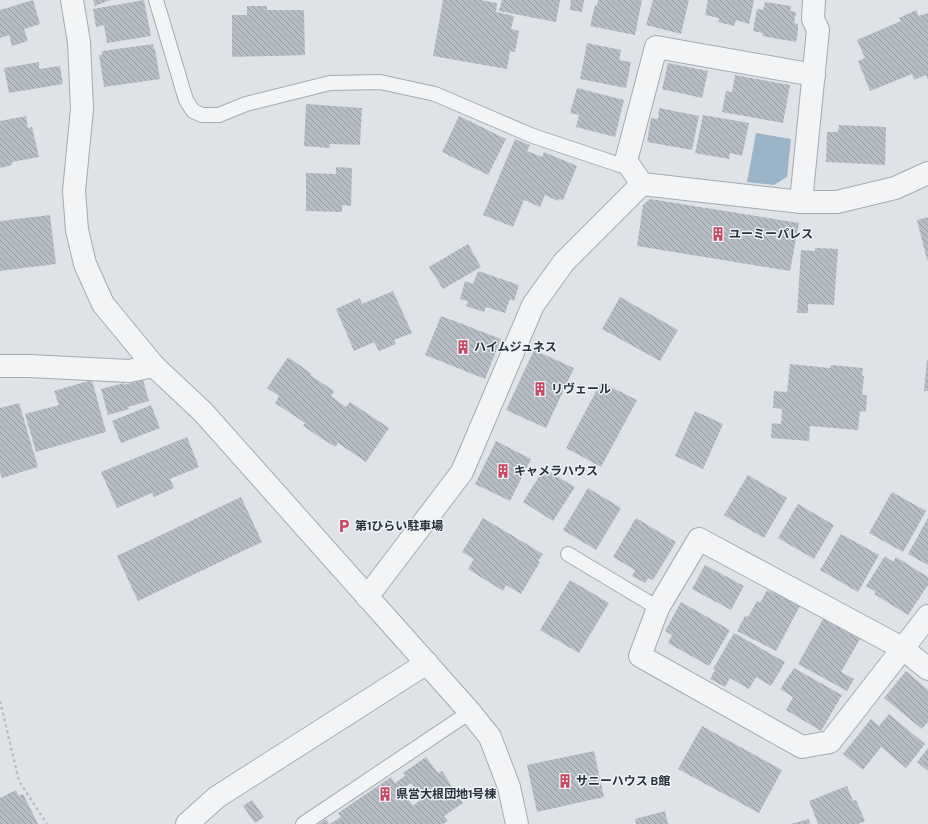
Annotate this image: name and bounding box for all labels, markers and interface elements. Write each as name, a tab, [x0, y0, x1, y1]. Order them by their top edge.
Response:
building icon: ユーミーパレス	[710, 226, 726, 242]
place label: ユーミーパレス	[729, 226, 813, 242]
building icon: ハイムジュネス	[455, 339, 471, 355]
place label: ハイムジュネス	[474, 339, 557, 355]
building icon: リヴェール	[532, 381, 548, 397]
place label: リヴェール	[551, 381, 611, 397]
building icon: キャメラハウス	[495, 463, 511, 479]
place label: キャメラハウス	[514, 463, 598, 479]
parking icon: 第1ひらい駐車場	[336, 518, 352, 534]
place label: 第1ひらい駐車場	[355, 518, 443, 534]
building icon: サニーハウス B館	[557, 773, 573, 789]
place label: サニーハウス B館	[576, 773, 670, 789]
building icon: 県営大根団地1号棟	[377, 786, 393, 802]
place label: 県営大根団地1号棟	[396, 786, 496, 802]

